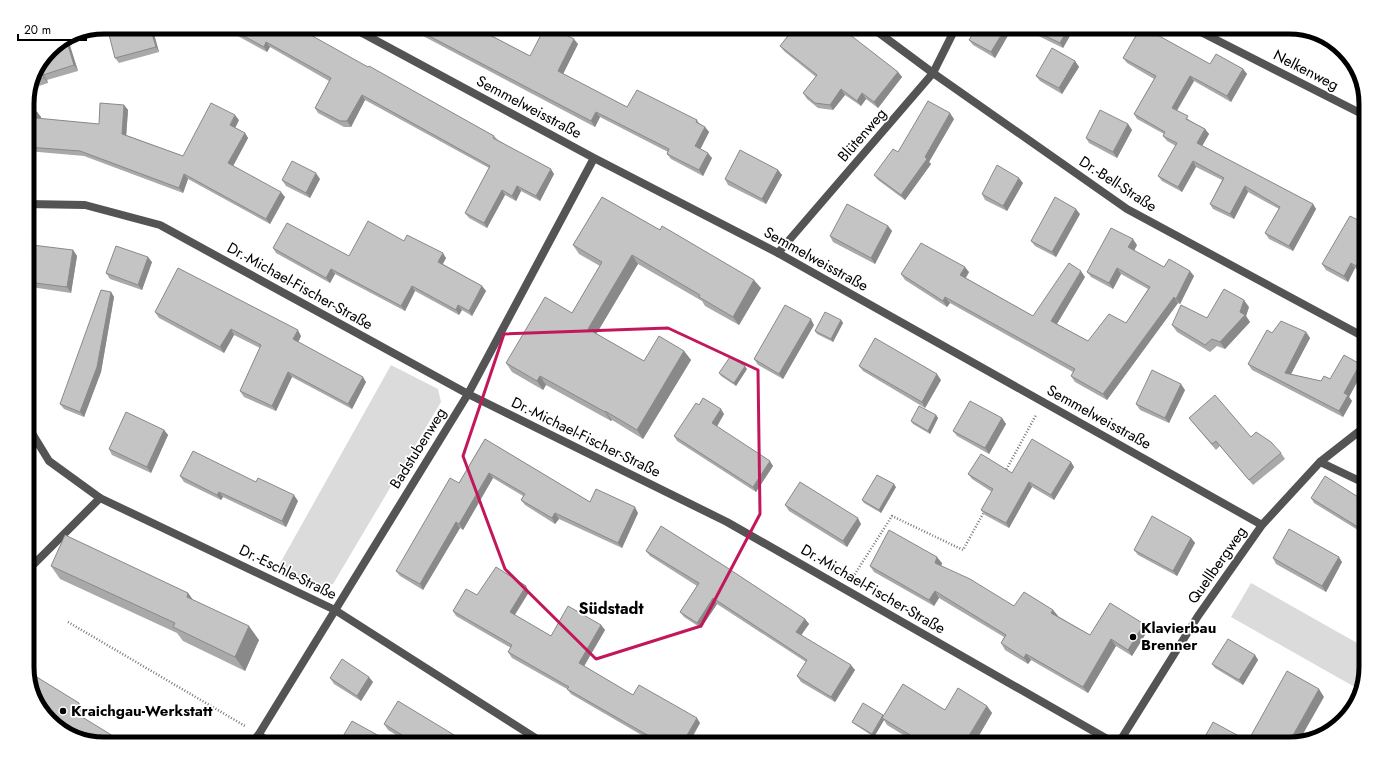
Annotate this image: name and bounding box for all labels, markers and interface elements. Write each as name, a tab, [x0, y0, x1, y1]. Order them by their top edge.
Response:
scale bar	[18, 16, 86, 42]
text: 20 m	[24, 21, 51, 39]
street label: Nelkenweg	[1269, 44, 1343, 96]
street label: Semmelweisstraße	[472, 70, 586, 144]
street label: Blütenweg	[832, 103, 892, 167]
street label: Dr.-Bell-Straße	[1075, 151, 1161, 218]
street label: Semmelweisstraße	[760, 221, 872, 297]
street label: Dr.-Michael-Fischer-Straße	[223, 237, 377, 335]
street label: Semmelweisstraße	[1043, 379, 1155, 455]
street label: Dr.-Michael-Fischer-Straße	[508, 391, 665, 483]
street label: Badstubenweg	[384, 403, 452, 493]
street label: Quellbergweg	[1182, 522, 1252, 608]
street label: Dr.-Eschle-Straße	[235, 539, 341, 605]
street label: Dr.-Michael-Fischer-Straße	[797, 539, 950, 640]
district label: Südstadt	[578, 597, 644, 620]
place label: Klavierbau Brenner	[1141, 617, 1216, 656]
marker: Klavierbau Brenner	[1128, 632, 1138, 642]
place label: Kraichgau-Werkstatt	[71, 700, 213, 722]
marker: Kraichgau-Werkstatt	[58, 706, 68, 716]

